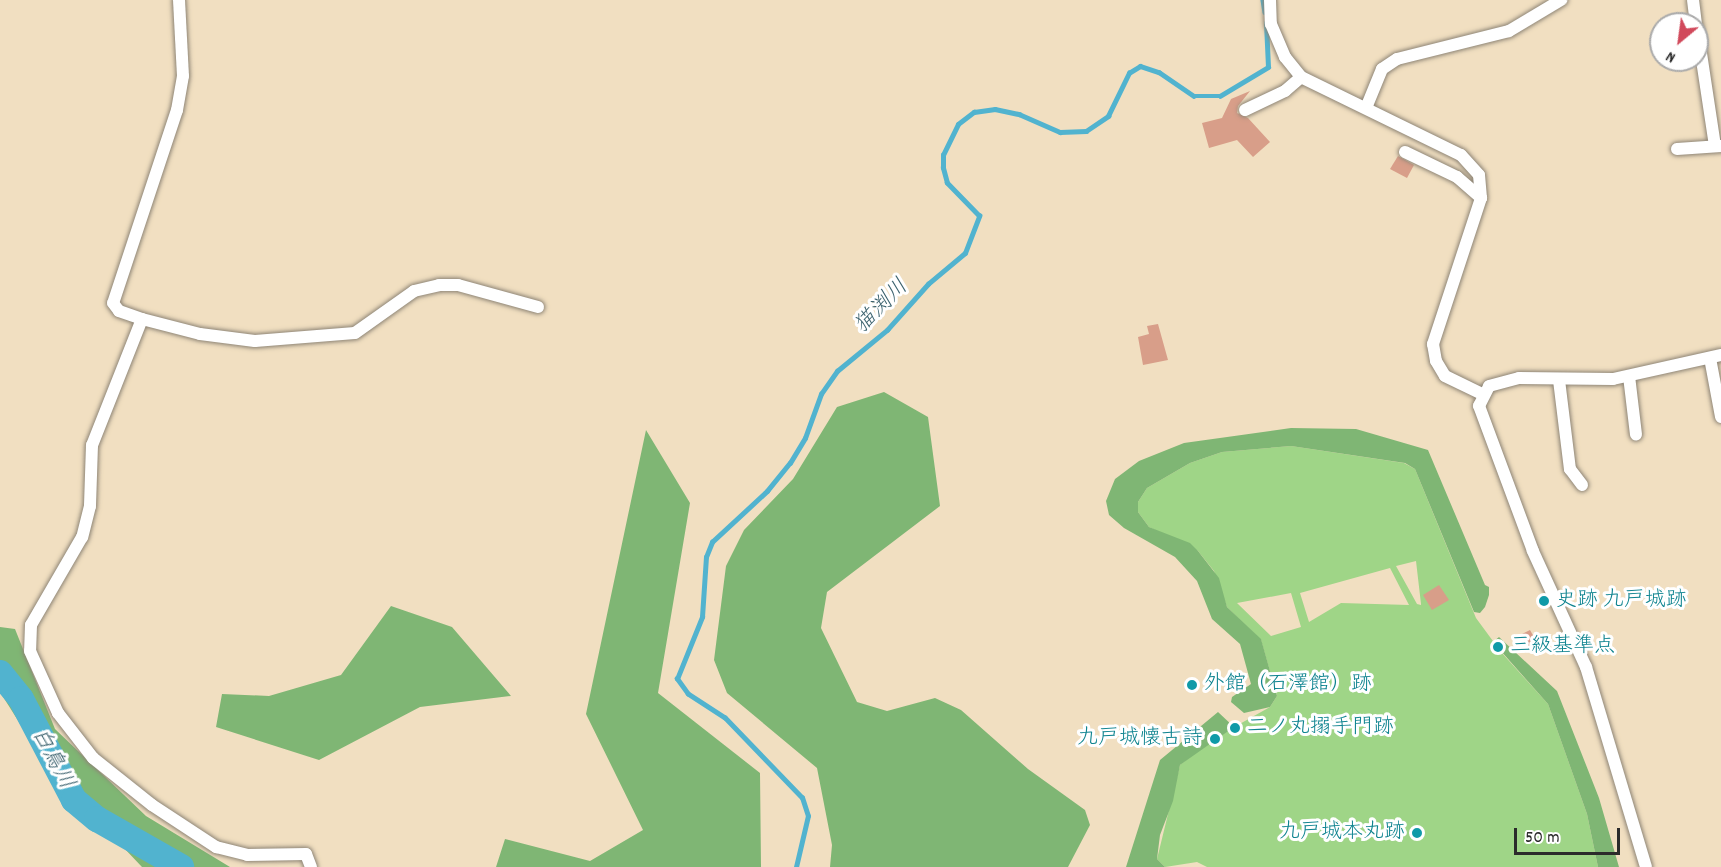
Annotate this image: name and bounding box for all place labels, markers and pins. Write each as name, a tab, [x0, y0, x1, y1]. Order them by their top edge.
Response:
place label: 史跡 九戸城跡	[1556, 588, 1687, 614]
marker: 史跡 九戸城跡	[1537, 594, 1551, 608]
place label: 三級基準点	[1510, 634, 1615, 660]
marker: 三級基準点	[1491, 640, 1505, 654]
place label: 外館（石澤館）跡	[1204, 672, 1372, 698]
marker: 外館（石澤館）跡	[1185, 678, 1199, 692]
place label: 二ノ丸搦手門跡	[1247, 715, 1394, 741]
marker: 二ノ丸搦手門跡	[1228, 721, 1242, 735]
place label: 九戸城懐古詩	[1077, 726, 1203, 752]
marker: 九戸城懐古詩	[1208, 732, 1222, 746]
place label: 九戸城本丸跡	[1279, 820, 1405, 846]
marker: 九戸城本丸跡	[1410, 826, 1424, 840]

